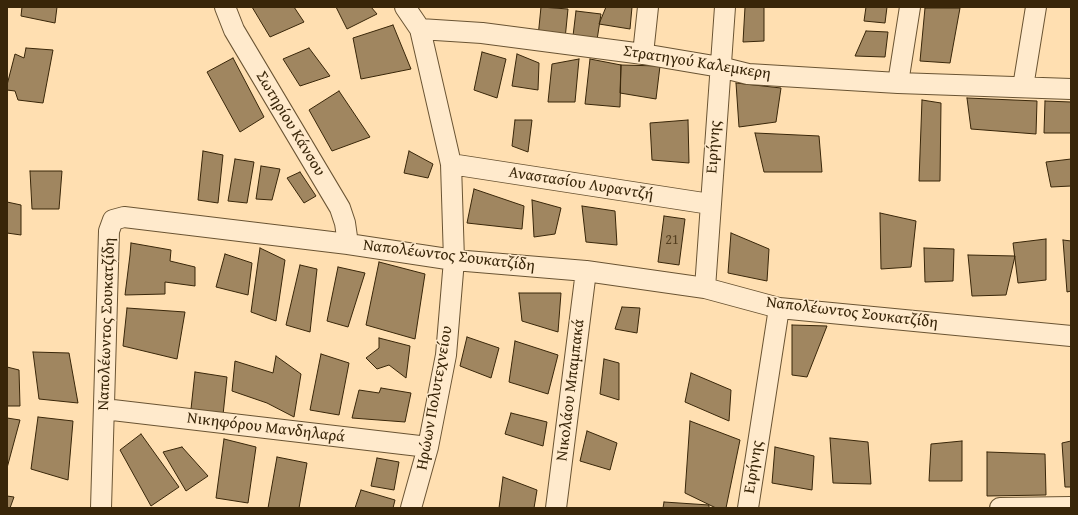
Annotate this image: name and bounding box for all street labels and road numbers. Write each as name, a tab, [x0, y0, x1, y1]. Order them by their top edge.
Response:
street label: Στρατηγού Καλεμκερη	[622, 42, 772, 84]
street label: Σωτηρίου Κάνσου	[251, 68, 329, 180]
street label: Ειρήνης	[703, 120, 725, 174]
street label: Αναστασίου Λυραντζή	[507, 163, 655, 205]
street label: Ναπολέωντος Σουκατζίδη	[362, 236, 536, 276]
street label: Ναπολέωντος Σουκατζίδη	[94, 237, 120, 411]
street label: Ναπολέωντος Σουκατζίδη	[765, 293, 939, 333]
street label: Νικολάου Μπαμπακά	[553, 318, 589, 462]
street label: Ηρώων Πολυτεχνείου	[413, 324, 457, 472]
street label: Νικηφόρου Μανδηλαρά	[186, 409, 346, 447]
street label: Ειρήνης	[740, 439, 768, 495]

